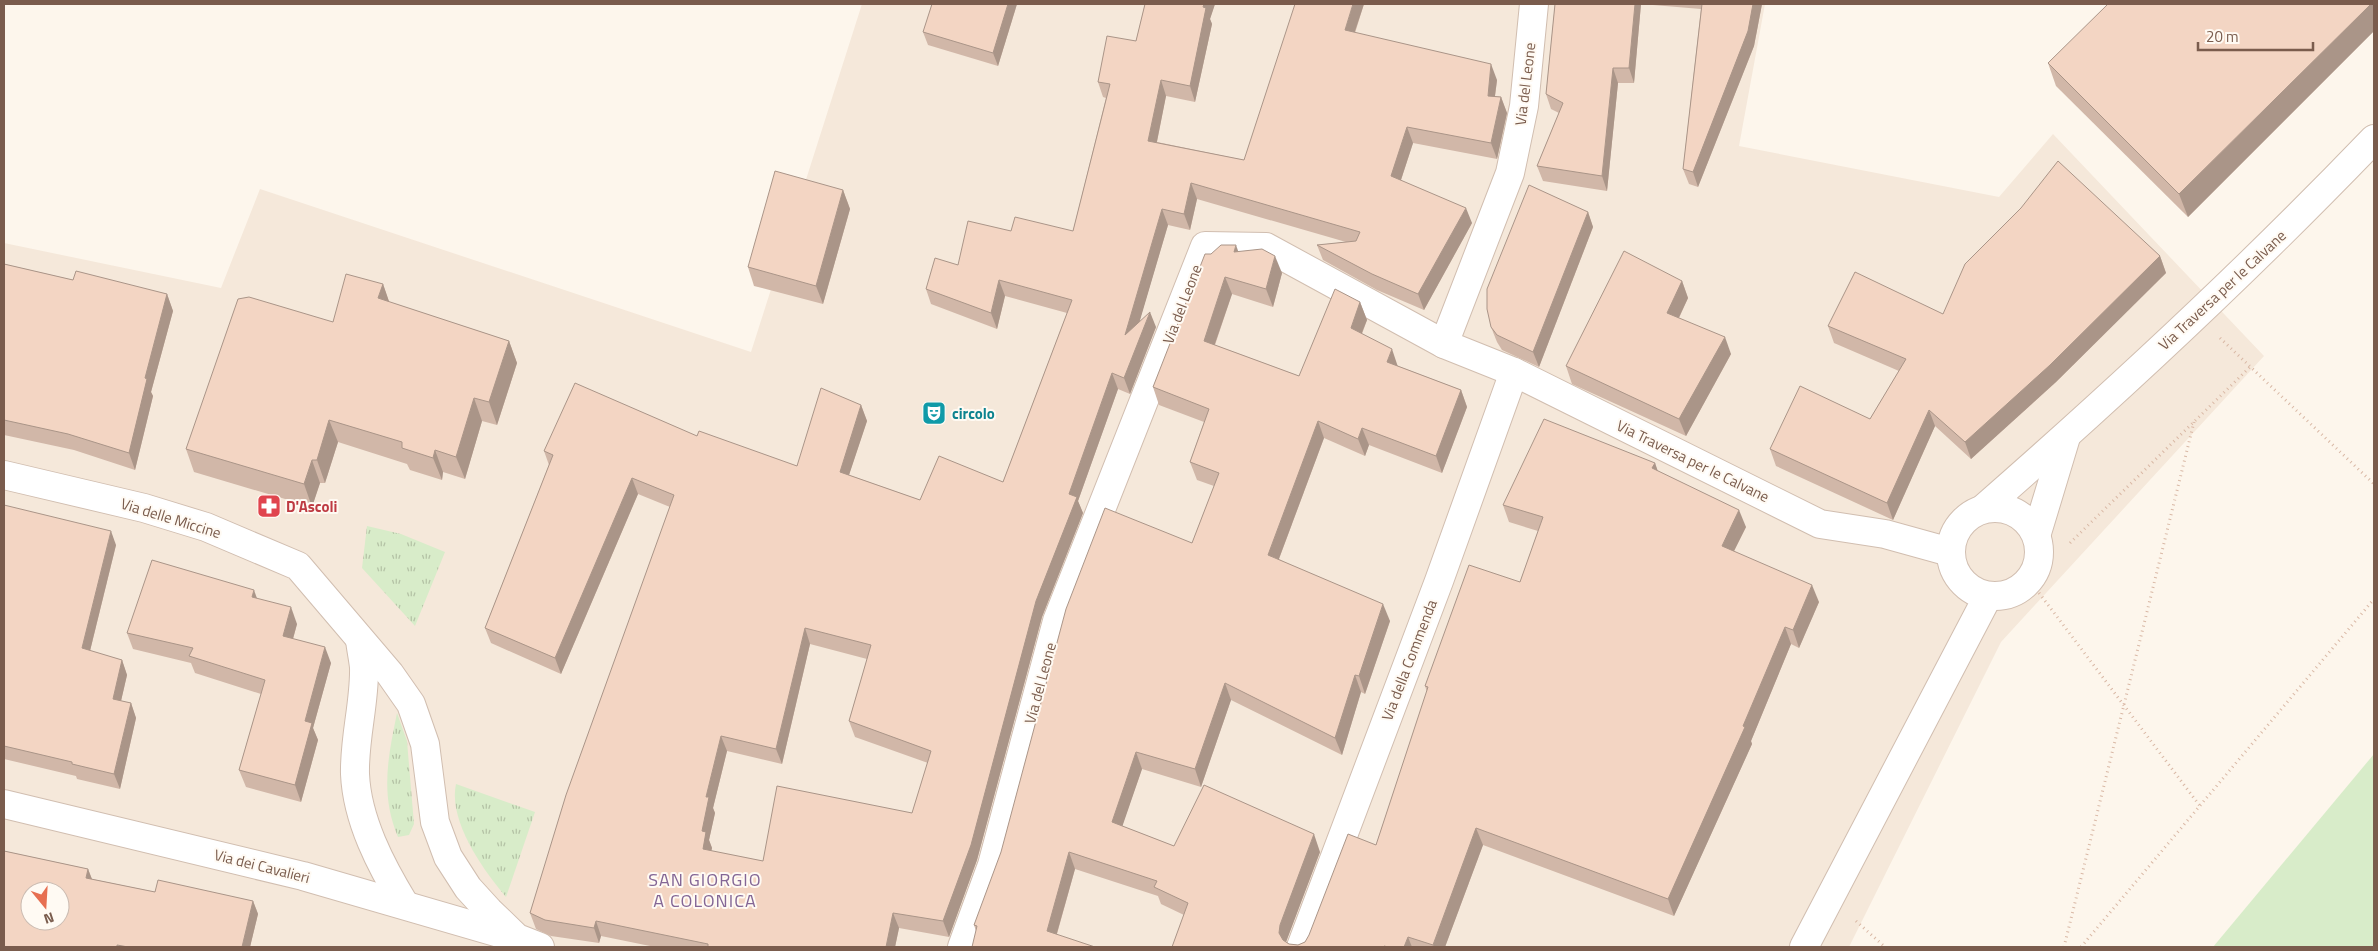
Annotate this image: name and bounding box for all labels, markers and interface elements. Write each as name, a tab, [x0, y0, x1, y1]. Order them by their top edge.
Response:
scale bar	[2198, 20, 2313, 52]
text: 20 m	[2206, 25, 2239, 48]
street label: Via del Leone	[1509, 41, 1541, 127]
street label: Via Traversa per le Calvane	[2153, 225, 2291, 355]
street label: Via del Leone	[1156, 261, 1208, 347]
theatre icon: circolo	[921, 400, 947, 426]
place label: circolo	[952, 402, 995, 425]
street label: Via Traversa per le Calvane	[1613, 414, 1773, 508]
street label: Via delle Miccine	[118, 492, 224, 544]
pharmacy icon: D'Ascoli	[256, 493, 282, 519]
place label: D'Ascoli	[286, 495, 337, 518]
street label: Via della Commenda	[1375, 596, 1443, 724]
street label: Via del Leone	[1018, 640, 1062, 726]
street label: Via dei Cavalieri	[212, 843, 312, 889]
district label: SAN GIORGIO A COLONICA	[648, 866, 762, 914]
north arrow	[20, 881, 70, 931]
text: N	[41, 907, 57, 930]

